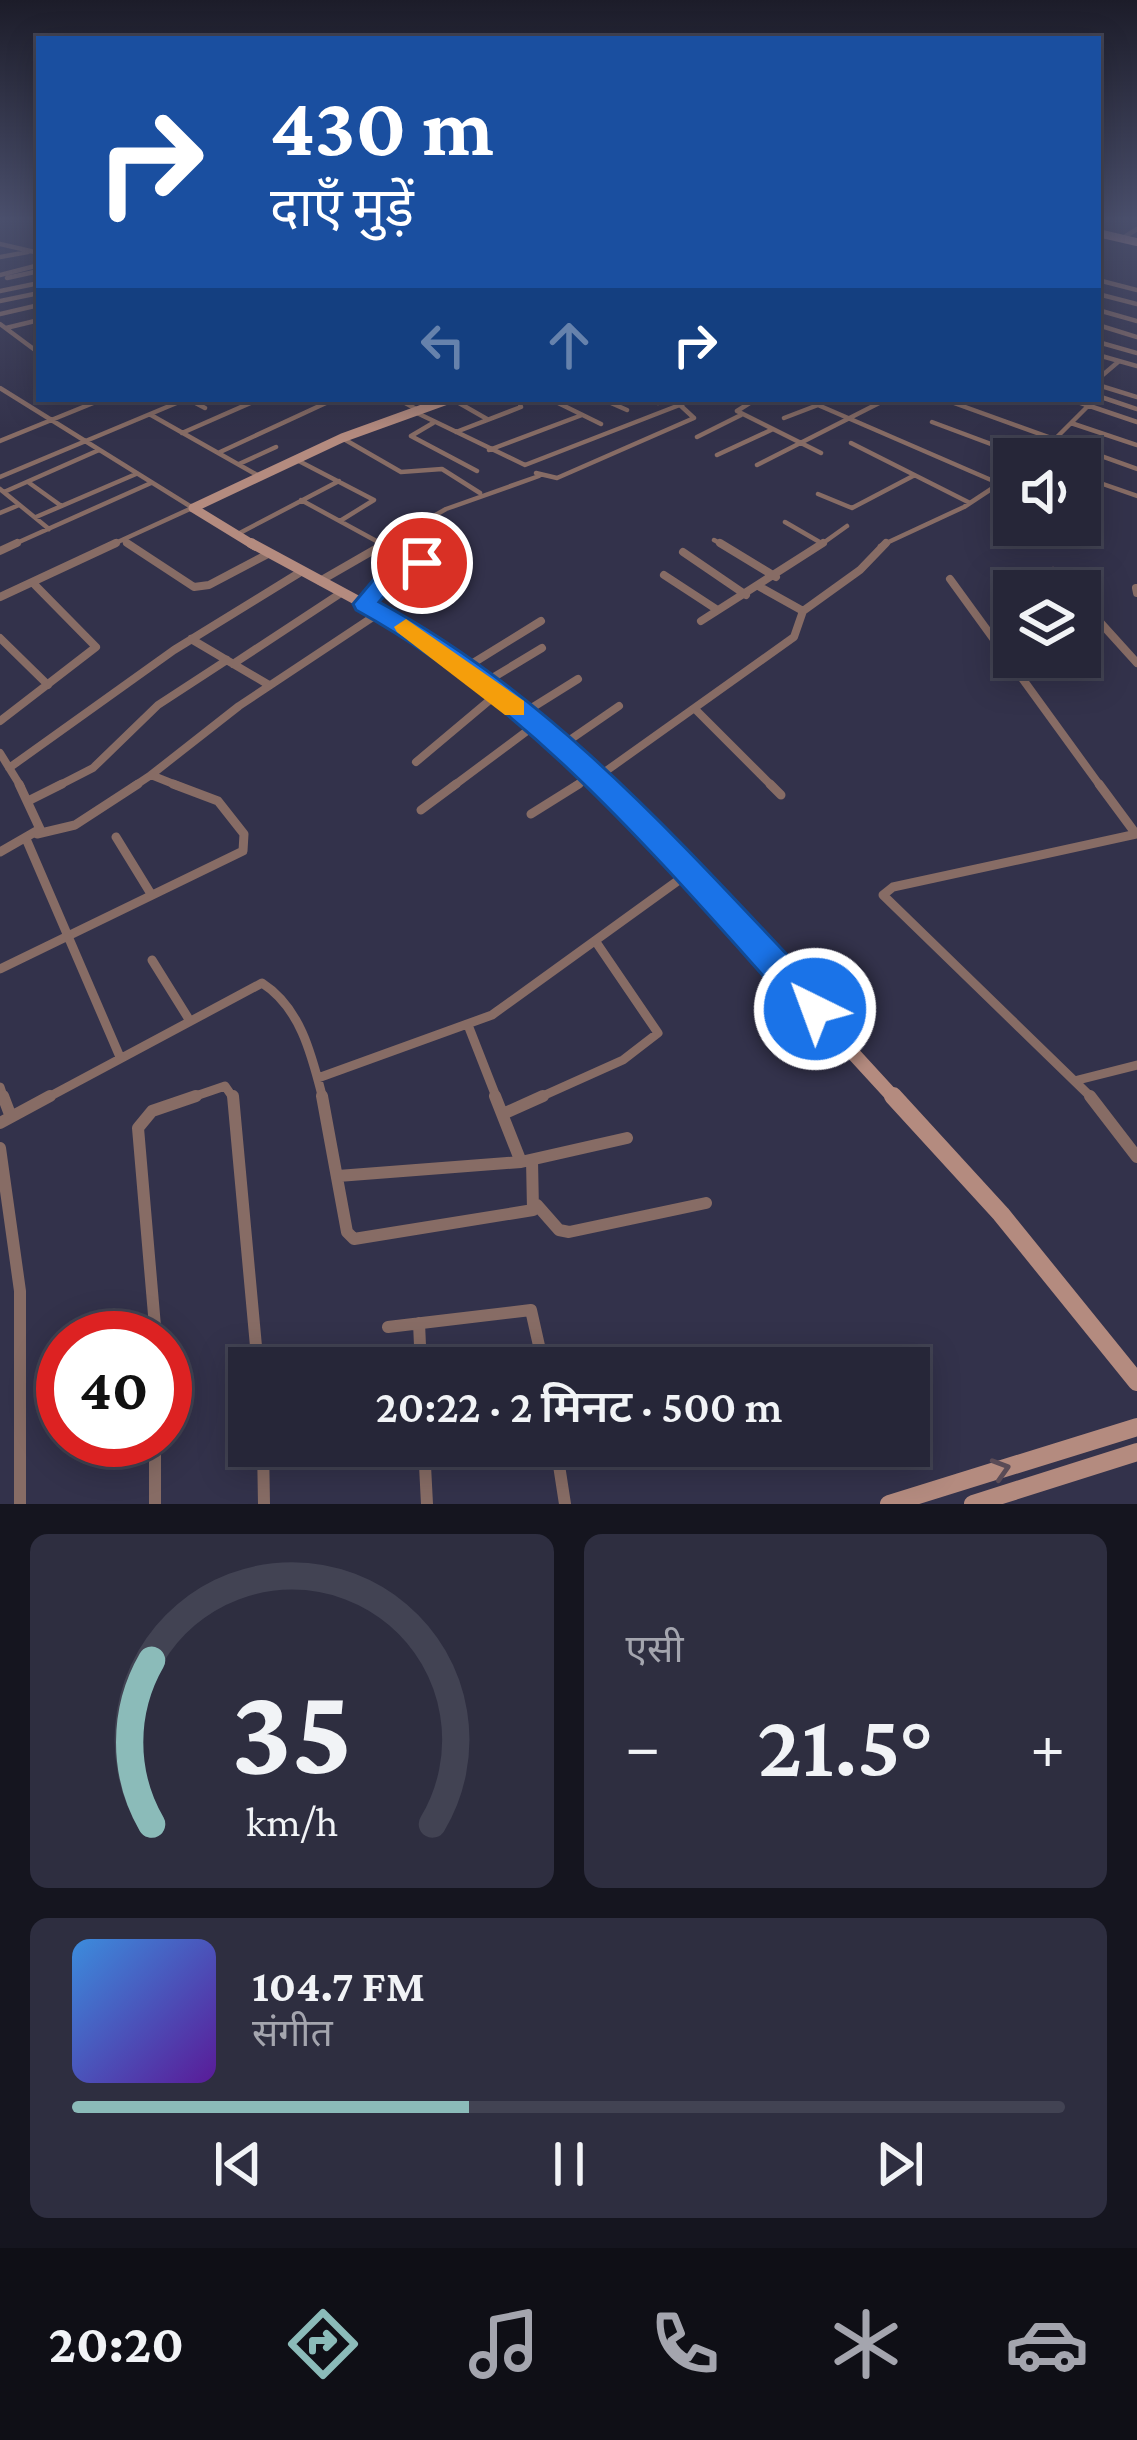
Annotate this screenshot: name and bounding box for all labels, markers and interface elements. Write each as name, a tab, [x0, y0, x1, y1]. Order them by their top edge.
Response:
text: 430 m	[270, 80, 494, 173]
icon: right	[72, 84, 228, 240]
text: दाएँ मुड़ें	[270, 178, 414, 238]
icon: left	[410, 312, 476, 378]
icon: ahead	[536, 312, 602, 378]
icon: right	[662, 312, 728, 378]
map controls	[993, 438, 1101, 678]
button: sound	[993, 438, 1101, 546]
pin	[371, 512, 473, 614]
icon: arrive	[389, 530, 455, 596]
button: layers	[993, 570, 1101, 678]
position arrow	[752, 946, 878, 1072]
speed limit sign: 40	[36, 1311, 192, 1467]
text: 20:22 · 2 मिनट · 500 m	[376, 1382, 782, 1432]
one-way arrow	[990, 1458, 1011, 1483]
text: एसी	[626, 1627, 684, 1670]
text: 35	[231, 1661, 353, 1800]
text: 21.5°	[757, 1695, 933, 1795]
text: −	[626, 1709, 660, 1782]
text: +	[1030, 1709, 1065, 1782]
text: km/h	[246, 1798, 338, 1845]
text: 104.7 FM	[252, 1961, 425, 2011]
text: संगीत	[252, 2011, 333, 2054]
icon: previous	[205, 2131, 271, 2197]
icon: pause	[536, 2131, 602, 2197]
icon: next	[867, 2131, 933, 2197]
icon: directions	[281, 2302, 365, 2386]
icon: music	[462, 2302, 546, 2386]
icon: phone	[643, 2302, 727, 2386]
icon: climate	[824, 2302, 908, 2386]
icon: car	[1005, 2302, 1089, 2386]
text: 20:20	[48, 2314, 184, 2374]

